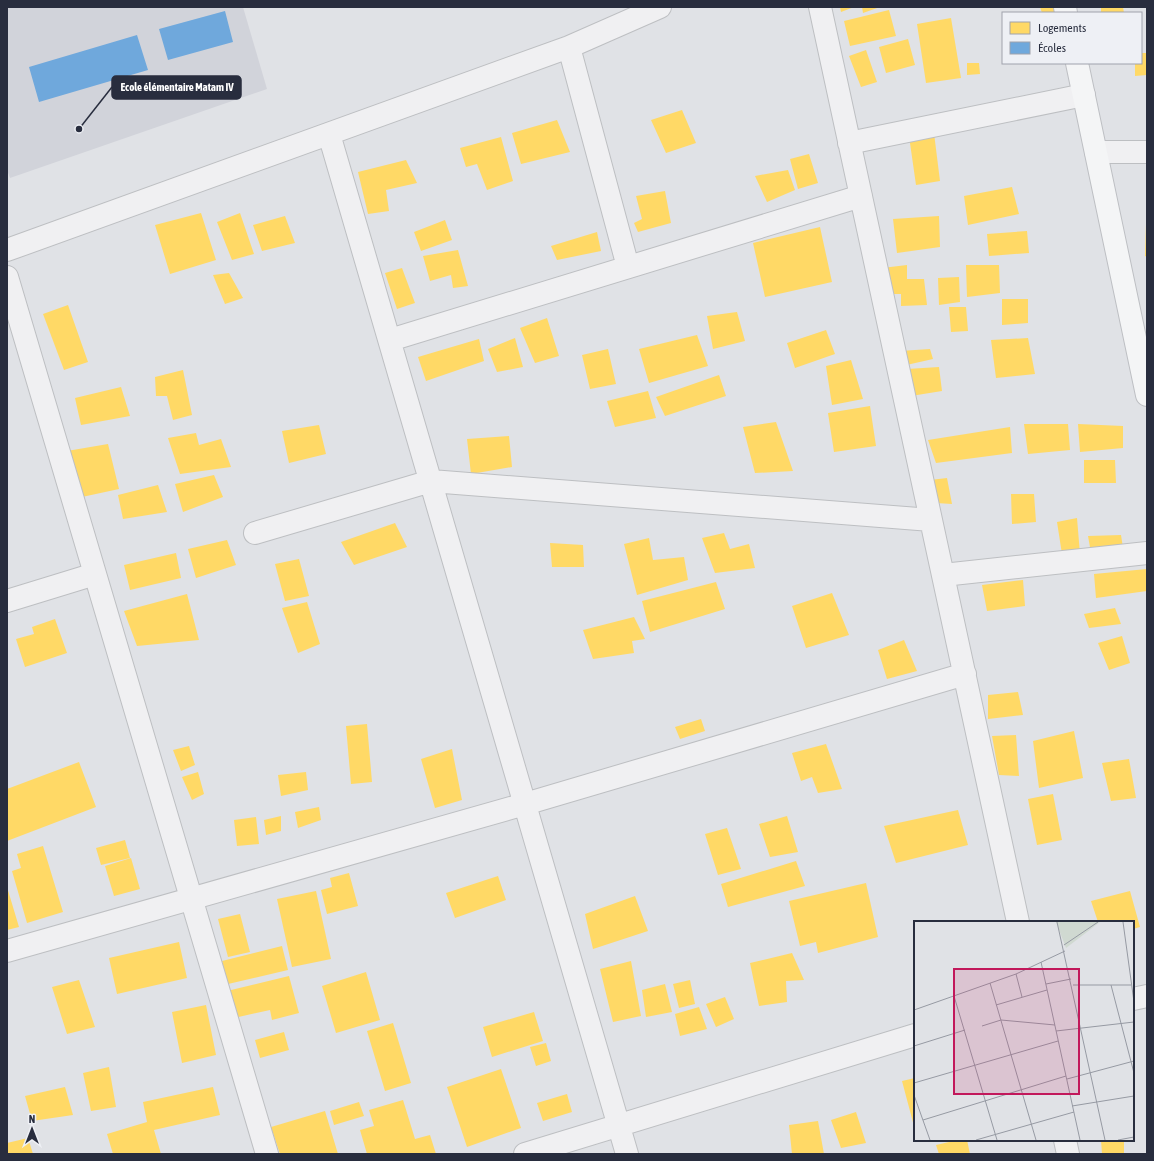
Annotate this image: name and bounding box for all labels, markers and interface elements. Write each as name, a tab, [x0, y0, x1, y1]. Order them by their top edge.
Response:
legend	[1002, 12, 1142, 64]
text: Logements	[1038, 21, 1086, 35]
text: Écoles	[1038, 41, 1066, 55]
callout: Ecole élémentaire Matam IV	[112, 76, 241, 99]
text: Ecole élémentaire Matam IV	[120, 81, 234, 93]
inset map	[914, 921, 1134, 1141]
north arrow	[12, 1109, 52, 1149]
text: N	[29, 1113, 35, 1125]

